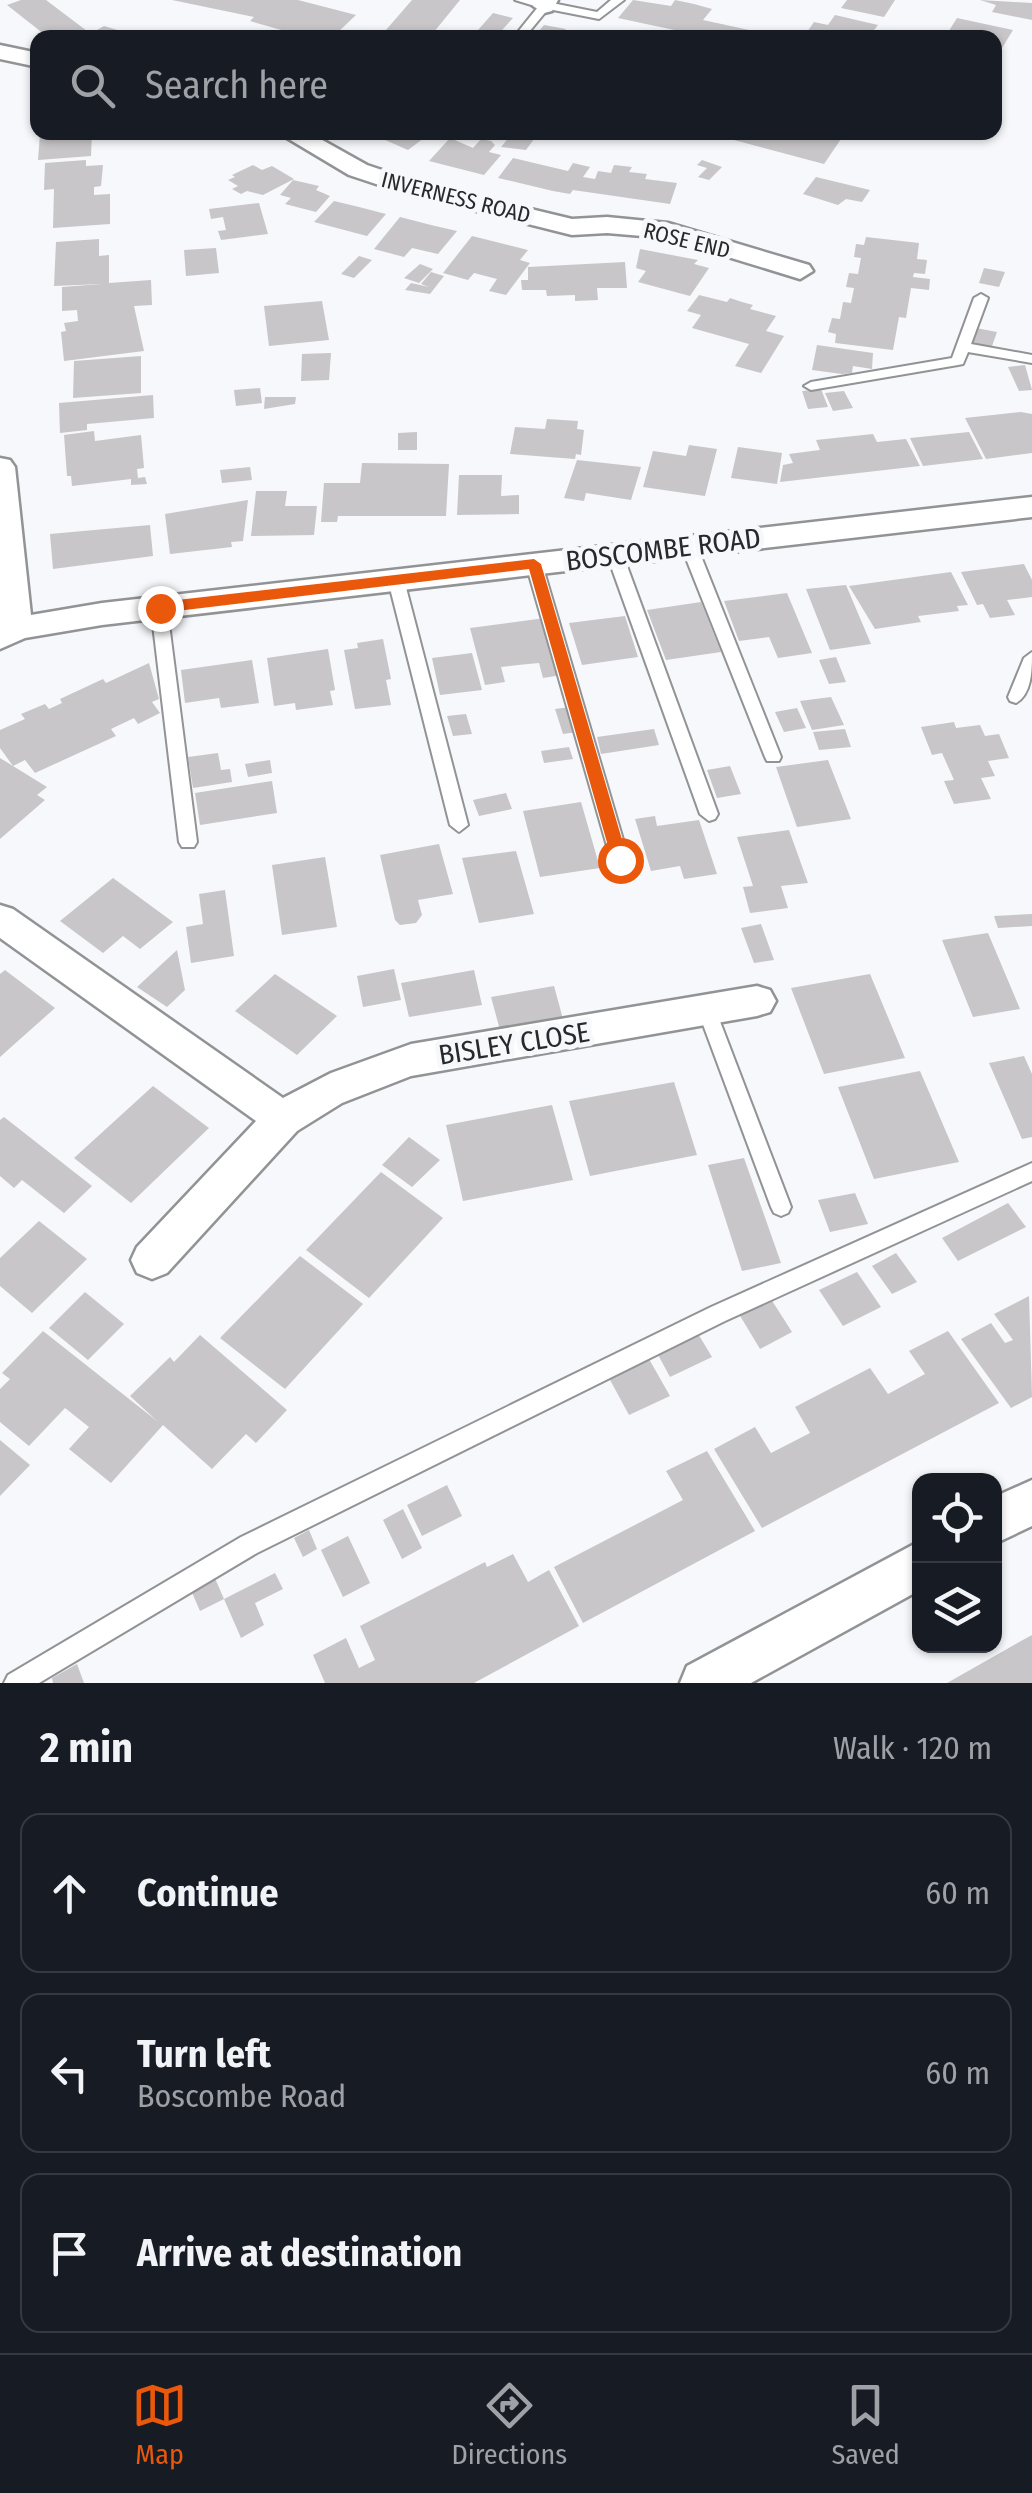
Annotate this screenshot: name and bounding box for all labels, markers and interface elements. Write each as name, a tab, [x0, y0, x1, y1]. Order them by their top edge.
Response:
search box	[30, 30, 1002, 140]
icon: search	[65, 58, 120, 113]
text: Search here	[145, 62, 328, 108]
street label: INVERNESS ROAD	[379, 166, 533, 229]
street label: ROSE END	[641, 217, 733, 264]
street label: BOSCOMBE ROAD	[564, 521, 762, 578]
route end	[138, 586, 184, 632]
route start	[598, 838, 644, 884]
street label: BISLEY CLOSE	[436, 1015, 592, 1072]
map controls	[912, 1473, 1002, 1653]
button: locate	[912, 1473, 1002, 1563]
button: layers	[912, 1563, 1002, 1653]
text: 2 min	[40, 1723, 133, 1773]
text: Walk · 120 m	[833, 1729, 992, 1767]
icon: ahead	[42, 1866, 97, 1921]
text: Continue	[137, 1870, 278, 1916]
text: 60 m	[925, 1874, 990, 1912]
text: Turn left	[137, 2031, 271, 2077]
icon: left	[42, 2046, 97, 2101]
text: 60 m	[925, 2054, 990, 2092]
text: Boscombe Road	[137, 2077, 346, 2115]
icon: arrive	[42, 2226, 97, 2281]
text: Arrive at destination	[137, 2230, 462, 2276]
tab: Map	[132, 2378, 187, 2471]
tab: Directions	[451, 2378, 567, 2471]
tab: Saved	[831, 2378, 900, 2471]

